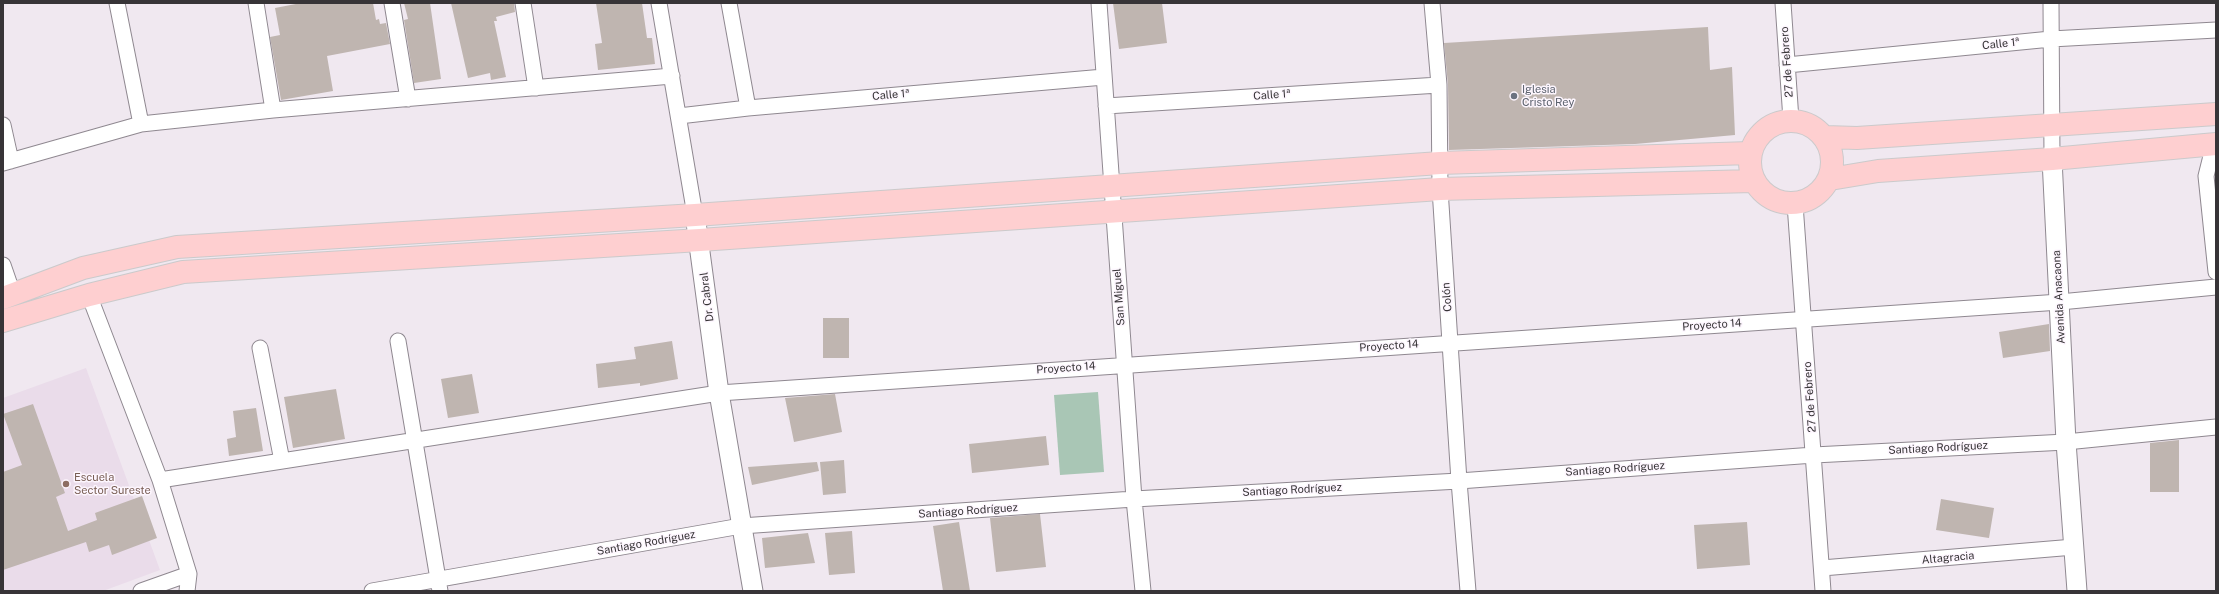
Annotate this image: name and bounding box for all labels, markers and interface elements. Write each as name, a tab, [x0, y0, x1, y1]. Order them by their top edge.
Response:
street label: 27 de Febrero	[1778, 26, 1796, 98]
street label: Calle 1ª	[1982, 35, 2020, 53]
place label: Iglesia Cristo Rey	[1522, 83, 1574, 109]
street label: Calle 1ª	[872, 87, 910, 103]
street label: Calle 1ª	[1253, 87, 1291, 103]
marker: Iglesia Cristo Rey	[1509, 91, 1519, 101]
street label: Avenida Anacaona	[2050, 250, 2068, 344]
street label: San Miguel	[1110, 268, 1128, 326]
street label: Dr. Cabral	[697, 271, 717, 323]
street label: Colón	[1439, 282, 1455, 312]
street label: Proyecto 14	[1682, 316, 1742, 334]
street label: Proyecto 14	[1359, 337, 1419, 355]
street label: Proyecto 14	[1036, 359, 1096, 377]
street label: 27 de Febrero	[1801, 361, 1819, 433]
street label: Santiago Rodríguez	[1888, 439, 1988, 457]
street label: Santiago Rodríguez	[1565, 459, 1665, 479]
place label: Escuela Sector Sureste	[74, 471, 151, 497]
marker: Escuela Sector Sureste	[61, 479, 71, 489]
street label: Santiago Rodríguez	[1242, 481, 1342, 499]
street label: Santiago Rodríguez	[918, 501, 1018, 521]
street label: Santiago Rodríguez	[596, 528, 696, 558]
street label: Altagracia	[1921, 549, 1975, 567]

